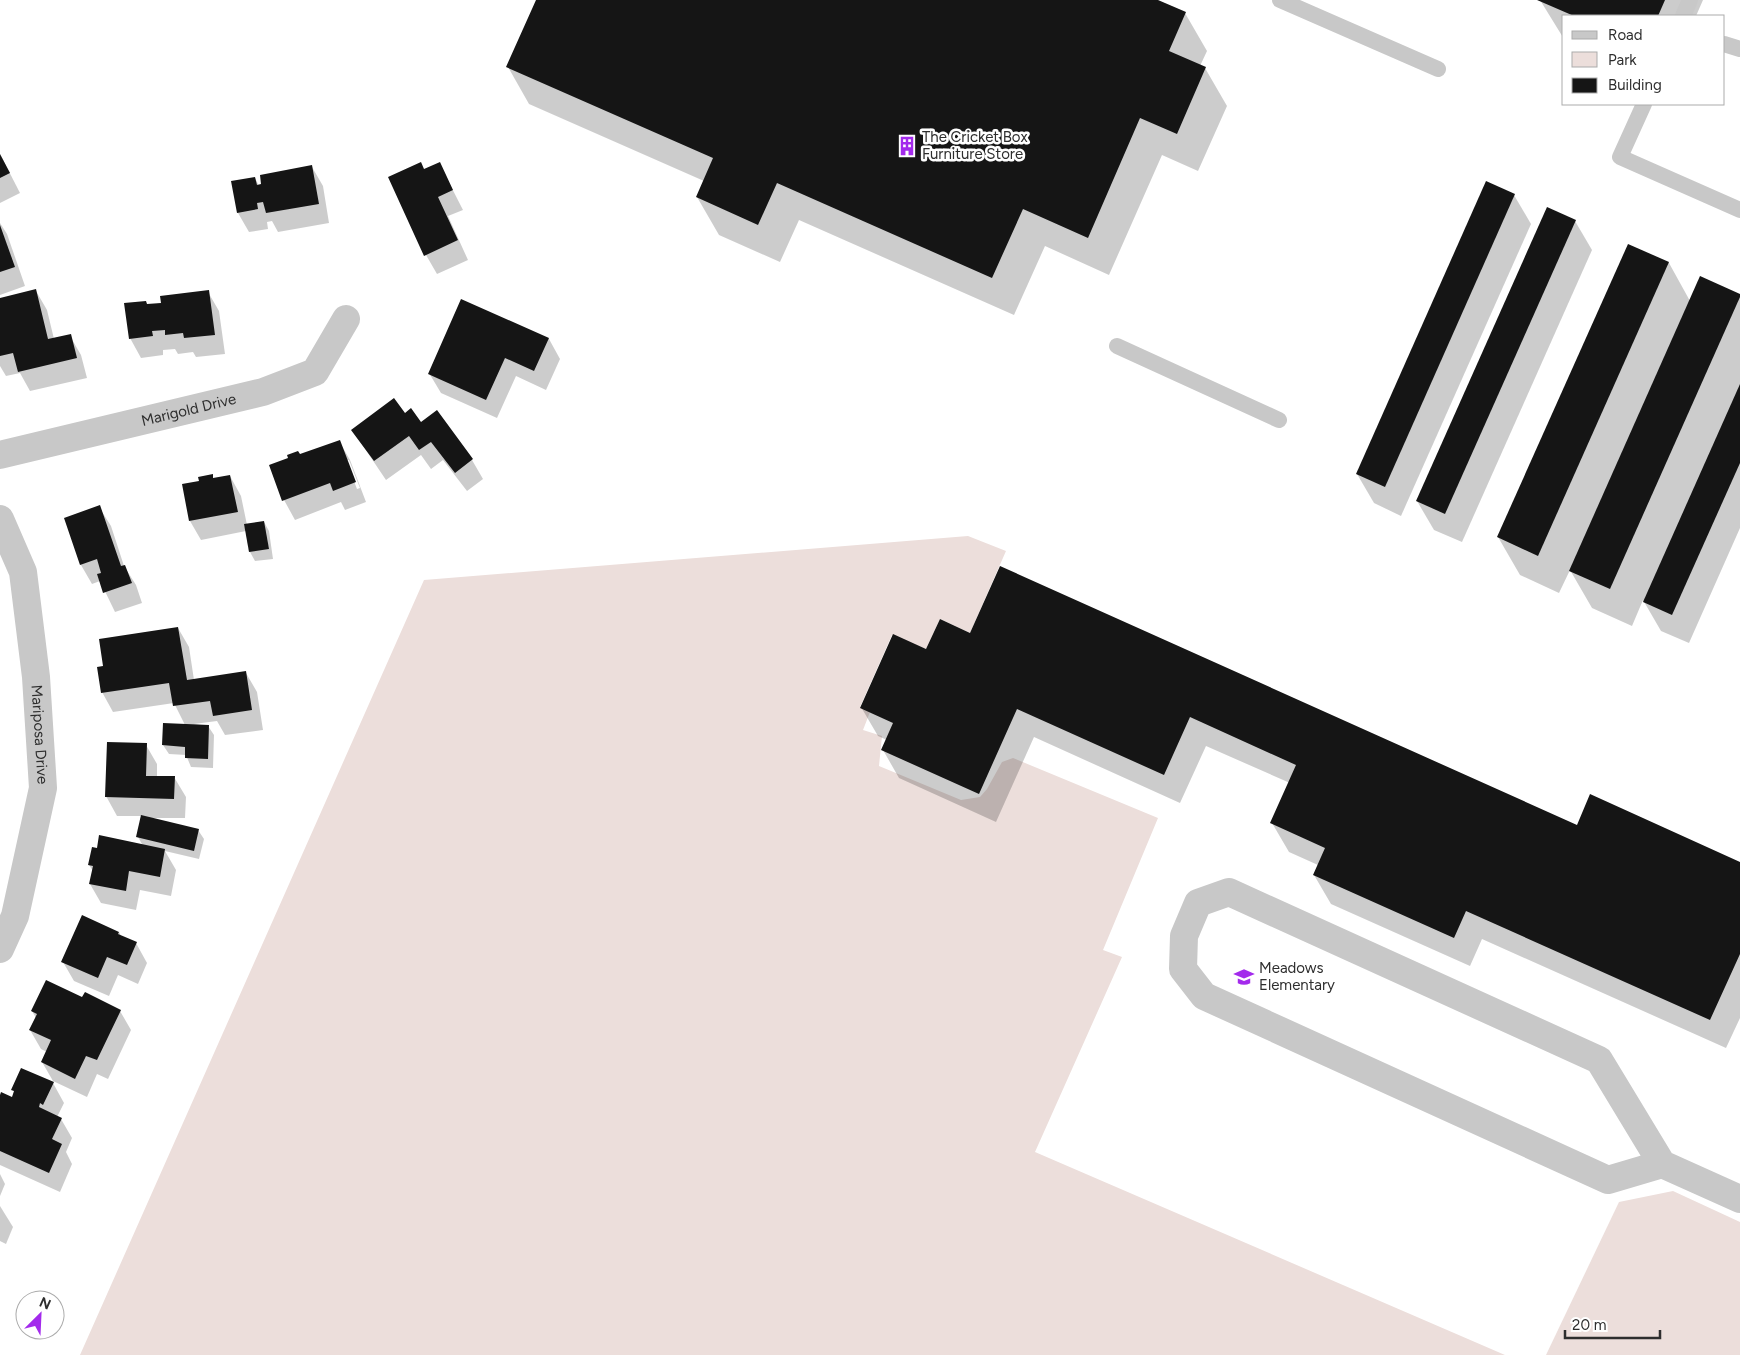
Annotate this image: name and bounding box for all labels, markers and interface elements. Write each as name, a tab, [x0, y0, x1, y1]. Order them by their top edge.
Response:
legend	[1562, 15, 1725, 105]
text: Road	[1608, 26, 1643, 44]
text: Park	[1608, 51, 1637, 69]
text: Building	[1608, 76, 1662, 94]
place label: The Cricket Box Furniture Store	[922, 128, 1028, 163]
building icon: The Cricket Box Furniture Store	[896, 135, 918, 157]
street label: Marigold Drive	[139, 390, 238, 430]
street label: Mariposa Drive	[27, 684, 52, 785]
place label: Meadows Elementary	[1259, 959, 1335, 994]
school or university icon: Meadows Elementary	[1233, 966, 1255, 988]
north arrow	[15, 1290, 65, 1340]
text: N	[37, 1294, 53, 1314]
scale bar	[1565, 1308, 1660, 1340]
text: 20 m	[1572, 1316, 1606, 1334]

